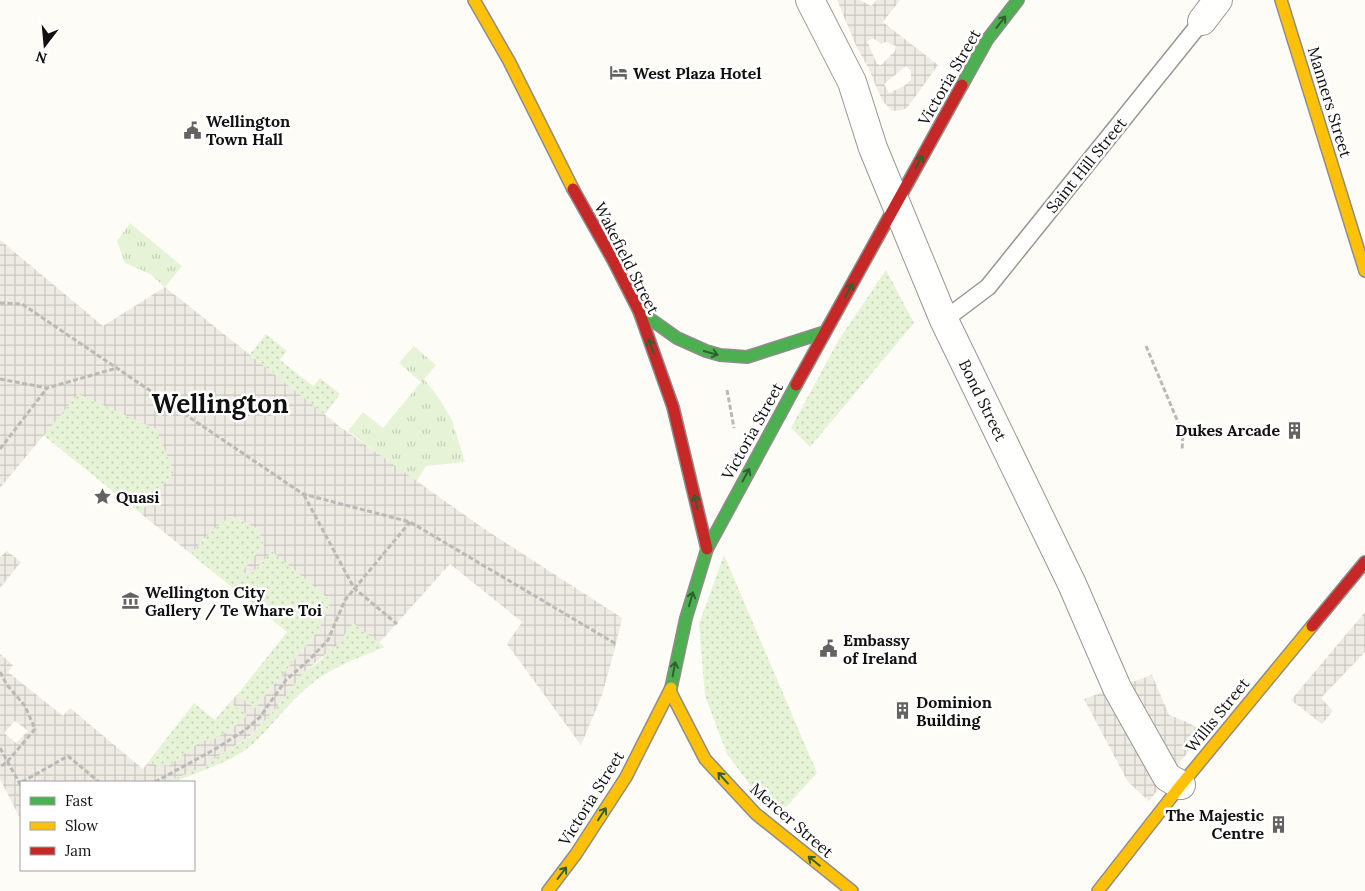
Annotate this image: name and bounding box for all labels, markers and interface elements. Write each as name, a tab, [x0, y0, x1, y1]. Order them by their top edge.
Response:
one-way arrow	[996, 16, 1007, 29]
north arrow	[20, 20, 70, 70]
street label: Victoria Street	[913, 25, 985, 130]
street label: Manners Street	[1304, 44, 1357, 161]
text: N	[34, 47, 49, 68]
hotel icon: West Plaza Hotel	[609, 63, 629, 83]
place label: West Plaza Hotel	[633, 63, 761, 83]
place label: Wellington Town Hall	[206, 111, 290, 149]
street label: Saint Hill Street	[1041, 113, 1131, 217]
public building icon: Wellington Town Hall	[182, 120, 202, 140]
one-way arrow	[915, 155, 924, 170]
street label: Wakefield Street	[590, 199, 664, 318]
one-way arrow	[844, 282, 854, 297]
one-way arrow	[646, 339, 655, 354]
one-way arrow	[703, 348, 719, 358]
street label: Bond Street	[955, 356, 1012, 445]
street label: Victoria Street	[717, 378, 787, 484]
district label: Wellington	[152, 387, 289, 420]
place label: Dukes Arcade	[1175, 420, 1280, 440]
building icon: Dukes Arcade	[1284, 420, 1304, 440]
one-way arrow	[742, 468, 752, 483]
place icon: Quasi	[92, 487, 112, 507]
place label: Quasi	[116, 487, 160, 507]
one-way arrow	[691, 494, 700, 510]
place label: Wellington City Gallery / Te Whare Toi	[145, 582, 322, 621]
museum icon: Wellington City Gallery / Te Whare Toi	[121, 591, 141, 611]
one-way arrow	[687, 592, 696, 608]
place label: Embassy of Ireland	[843, 630, 918, 668]
public building icon: Embassy of Ireland	[819, 639, 839, 659]
one-way arrow	[670, 661, 680, 677]
street label: Willis Street	[1181, 673, 1254, 756]
place label: Dominion Building	[916, 692, 992, 730]
building icon: Dominion Building	[892, 701, 912, 721]
street label: Victoria Street	[553, 746, 629, 850]
one-way arrow	[717, 772, 729, 785]
street label: Mercer Street	[746, 778, 838, 862]
legend	[20, 781, 195, 871]
text: Fast	[65, 791, 93, 810]
place label: The Majestic Centre	[1166, 805, 1265, 843]
one-way arrow	[598, 807, 608, 821]
building icon: The Majestic Centre	[1268, 814, 1288, 834]
text: Slow	[65, 816, 98, 835]
text: Jam	[64, 841, 92, 860]
one-way arrow	[808, 855, 821, 866]
one-way arrow	[557, 866, 567, 880]

